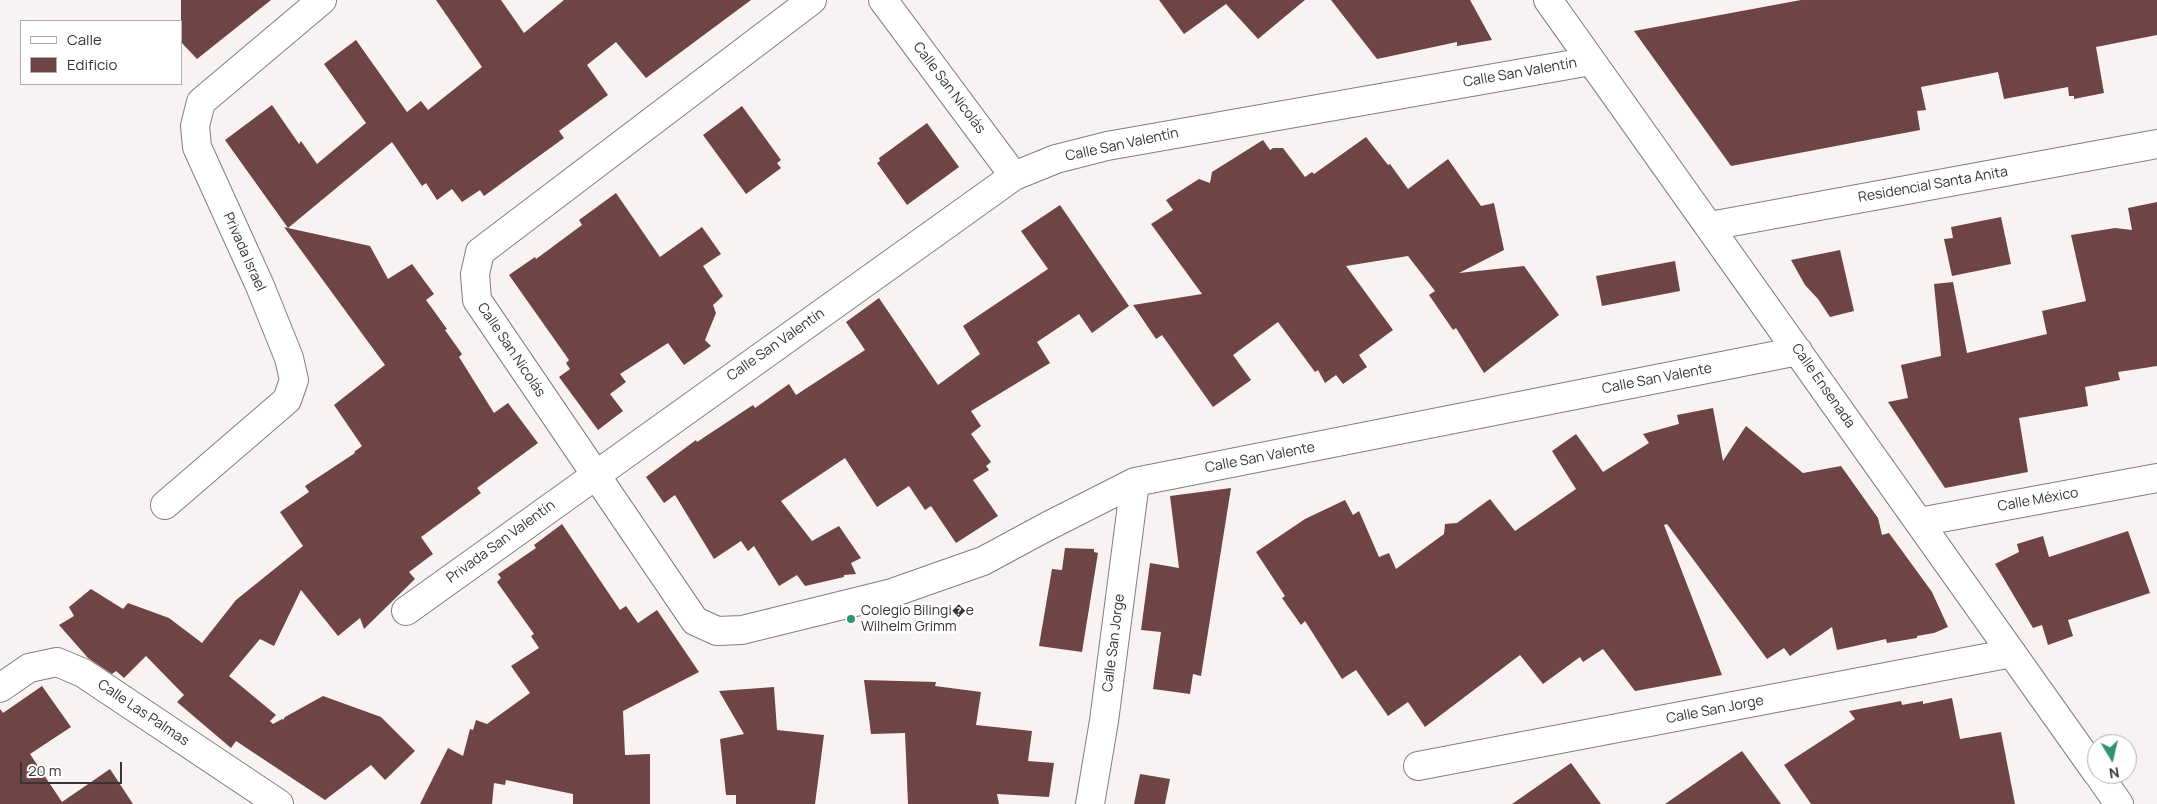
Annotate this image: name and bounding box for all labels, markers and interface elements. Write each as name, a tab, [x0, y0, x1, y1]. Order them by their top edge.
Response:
legend	[20, 20, 182, 85]
text: Calle	[67, 29, 102, 50]
street label: Calle San Nicolás	[909, 39, 989, 137]
text: Edificio	[67, 54, 117, 75]
street label: Calle San Valentín	[1462, 55, 1578, 91]
street label: Calle San Valentín	[1064, 125, 1180, 165]
street label: Residencial Santa Anita	[1857, 164, 2009, 206]
street label: Privada Israel	[219, 210, 269, 294]
street label: Calle San Nicolás	[473, 300, 549, 400]
street label: Calle San Valentín	[724, 305, 828, 385]
street label: Calle Ensenada	[1788, 341, 1858, 431]
street label: Calle San Valente	[1601, 360, 1713, 398]
street label: Calle San Valente	[1204, 439, 1316, 477]
street label: Calle México	[1996, 485, 2080, 515]
street label: Privada San Valentín	[443, 497, 559, 587]
street label: Calle San Jorge	[1100, 593, 1128, 693]
place label: Colegio Bilingi�e Wilhelm Grimm	[861, 603, 974, 636]
marker: Colegio Bilingi�e Wilhelm Grimm	[845, 613, 857, 625]
street label: Calle Las Palmas	[94, 676, 192, 750]
street label: Calle San Jorge	[1665, 692, 1765, 728]
north arrow	[2087, 734, 2137, 784]
scale bar	[22, 752, 125, 784]
text: 20 m	[28, 760, 61, 781]
text: N	[2108, 763, 2121, 783]

